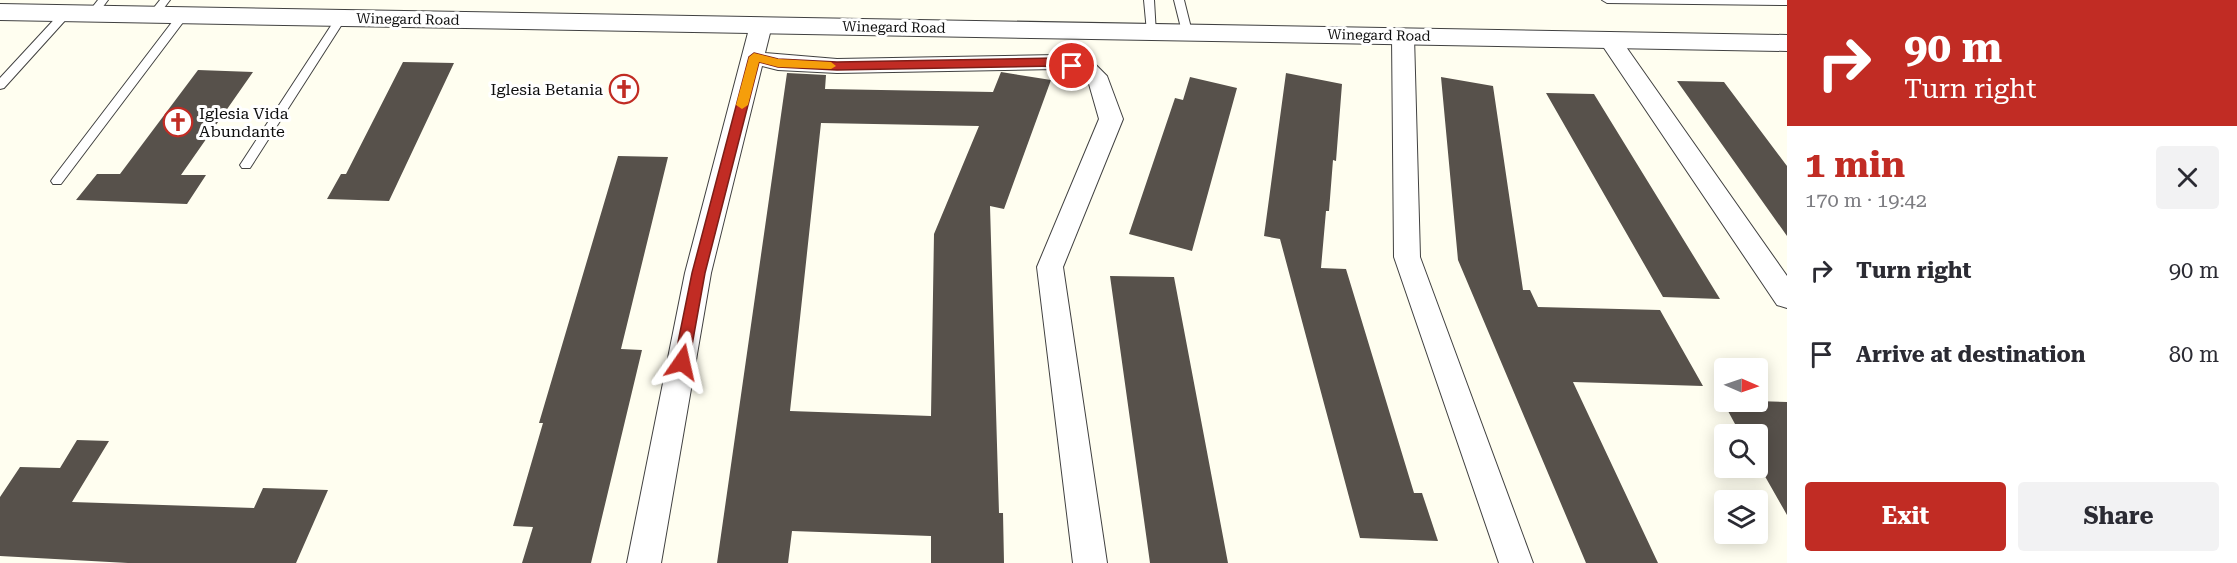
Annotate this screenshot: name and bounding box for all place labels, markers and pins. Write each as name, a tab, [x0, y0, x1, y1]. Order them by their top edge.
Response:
pin	[1046, 40, 1097, 91]
church icon: Iglesia Betania	[608, 73, 640, 105]
place label: Iglesia Betania	[491, 80, 603, 99]
place label: Iglesia Vida Abundante	[199, 104, 289, 141]
church icon: Iglesia Vida Abundante	[162, 106, 194, 138]

